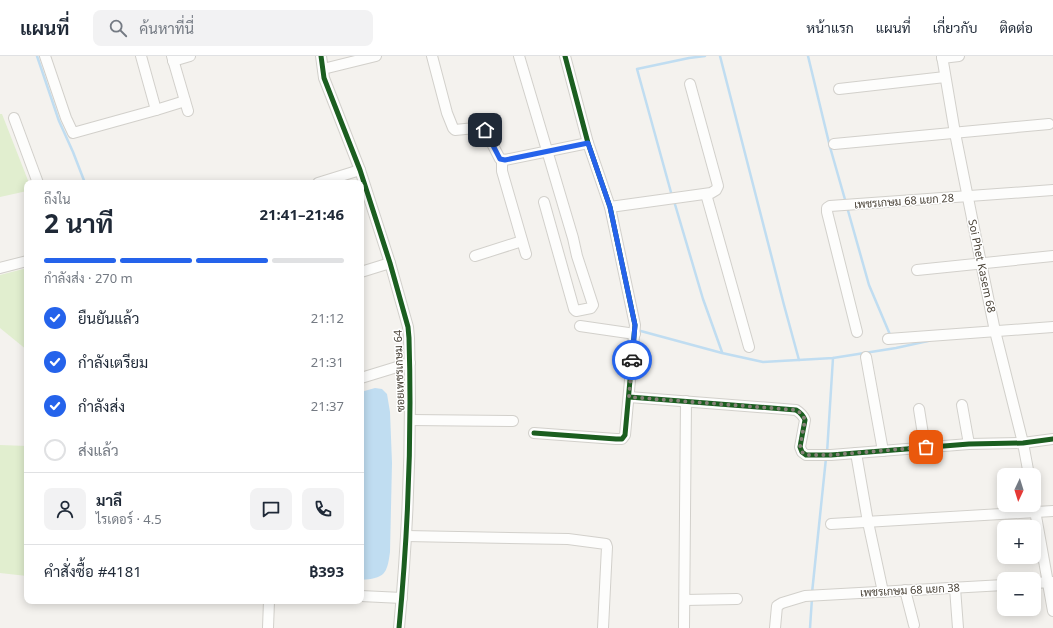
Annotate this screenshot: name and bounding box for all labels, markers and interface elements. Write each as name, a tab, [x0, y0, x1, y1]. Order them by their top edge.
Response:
search box	[93, 10, 373, 46]
text: แผนที่	[20, 15, 69, 41]
icon: search	[107, 17, 129, 39]
text: ค้นหาที่นี่	[139, 18, 194, 38]
text: หน้าแรก	[806, 18, 854, 37]
text: แผนที่	[876, 18, 911, 37]
text: เกี่ยวกับ	[933, 18, 977, 37]
text: ติดต่อ	[999, 18, 1033, 37]
pin	[468, 113, 502, 147]
icon: home	[474, 119, 496, 141]
text: ถึงใน	[44, 190, 71, 208]
street label: เพชรเกษม 68 แยก 28	[854, 190, 954, 211]
text: 21:41–21:46	[259, 204, 344, 224]
text: 2 นาที	[44, 205, 113, 241]
street label: Soi Phet Kasem 68	[965, 218, 1000, 314]
text: กำลังส่ง · 270 m	[44, 269, 133, 287]
icon: check	[44, 307, 66, 329]
text: ยืนยันแล้ว	[78, 308, 139, 328]
text: 21:12	[311, 309, 344, 327]
street label: ซอยเพชรเกษม 64	[390, 329, 407, 412]
courier	[612, 340, 652, 380]
icon: car	[621, 349, 643, 371]
icon: check	[44, 351, 66, 373]
text: กำลังเตรียม	[78, 352, 148, 372]
text: 21:31	[311, 353, 344, 371]
icon: check	[44, 395, 66, 417]
text: กำลังส่ง	[78, 396, 125, 416]
text: 21:37	[311, 397, 344, 415]
pin	[909, 430, 943, 464]
icon: bag	[915, 436, 937, 458]
text: ส่งแล้ว	[78, 440, 119, 460]
north arrow	[997, 468, 1041, 512]
map controls	[997, 468, 1041, 616]
button: person	[44, 488, 86, 530]
button: chat	[250, 488, 292, 530]
button: phone	[302, 488, 344, 530]
text: มาลี	[96, 490, 122, 510]
text: ไรเดอร์ · 4.5	[96, 510, 162, 528]
button: +	[997, 520, 1041, 564]
text: คำสั่งซื้อ #4181	[44, 561, 142, 581]
text: ฿393	[309, 561, 344, 581]
button: −	[997, 572, 1041, 616]
street label: เพชรเกษม 68 แยก 38	[860, 579, 960, 600]

